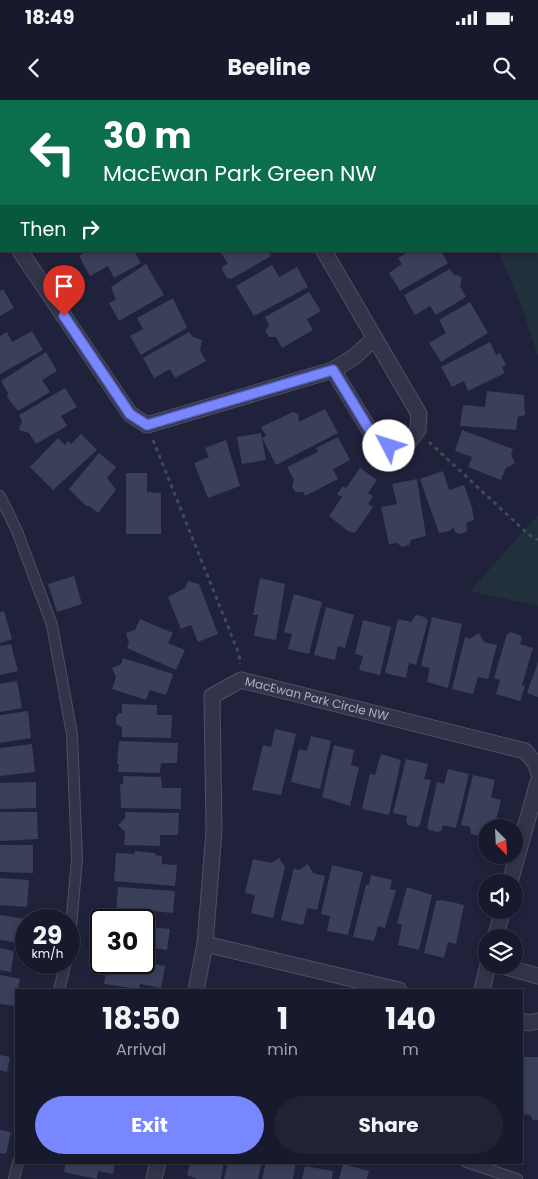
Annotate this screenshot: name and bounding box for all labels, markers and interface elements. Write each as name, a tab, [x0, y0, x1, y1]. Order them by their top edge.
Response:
text: 18:49	[25, 4, 74, 31]
text: Beeline	[228, 52, 310, 83]
icon: back	[20, 54, 48, 82]
icon: search	[490, 54, 518, 82]
text: 30 m	[103, 111, 191, 160]
icon: left	[20, 120, 85, 185]
text: MacEwan Park Green NW	[103, 158, 377, 189]
icon: right	[76, 215, 104, 243]
text: Then	[20, 216, 66, 243]
pin	[43, 265, 85, 316]
icon: arrive	[50, 272, 78, 300]
position arrow	[362, 419, 414, 471]
street label: MacEwan Park Circle NW	[243, 672, 391, 725]
north arrow	[478, 819, 522, 864]
map controls	[478, 819, 523, 974]
button: sound	[478, 874, 523, 919]
speed limit sign: 30	[90, 909, 155, 974]
text: 29	[33, 918, 62, 953]
button: layers	[478, 929, 523, 974]
text: km/h	[32, 945, 63, 962]
text: 18:50	[102, 997, 180, 1040]
text: 1	[277, 997, 288, 1040]
text: 140	[385, 997, 436, 1040]
text: Arrival	[116, 1038, 166, 1061]
text: min	[267, 1038, 298, 1061]
text: m	[402, 1038, 419, 1061]
button: Exit	[35, 1096, 264, 1154]
button: Share	[274, 1096, 503, 1154]

